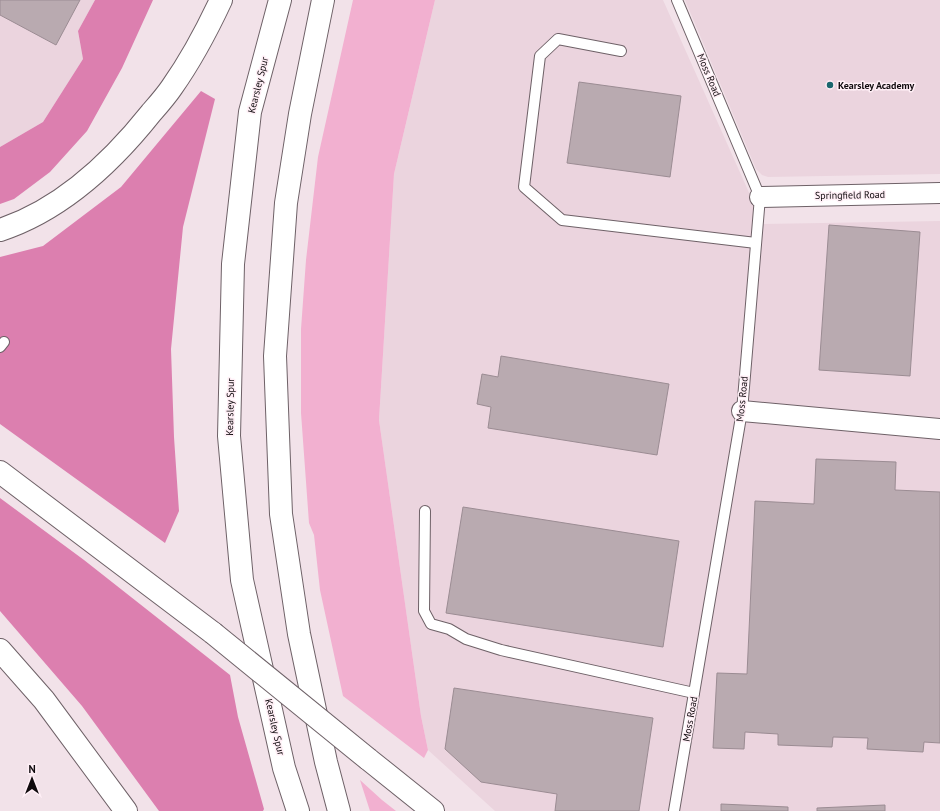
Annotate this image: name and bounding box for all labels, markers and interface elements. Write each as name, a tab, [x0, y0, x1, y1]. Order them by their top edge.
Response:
street label: Moss Road	[694, 52, 724, 98]
street label: Kearsley Spur	[245, 55, 271, 114]
place label: Kearsley Academy	[838, 79, 915, 92]
marker: Kearsley Academy	[825, 80, 835, 90]
street label: Springfield Road	[815, 188, 885, 202]
street label: Moss Road	[733, 376, 751, 422]
street label: Kearsley Spur	[223, 378, 237, 436]
street label: Moss Road	[680, 695, 700, 743]
street label: Kearsley Spur	[262, 698, 288, 757]
north arrow	[12, 759, 52, 799]
text: N	[28, 762, 36, 776]

